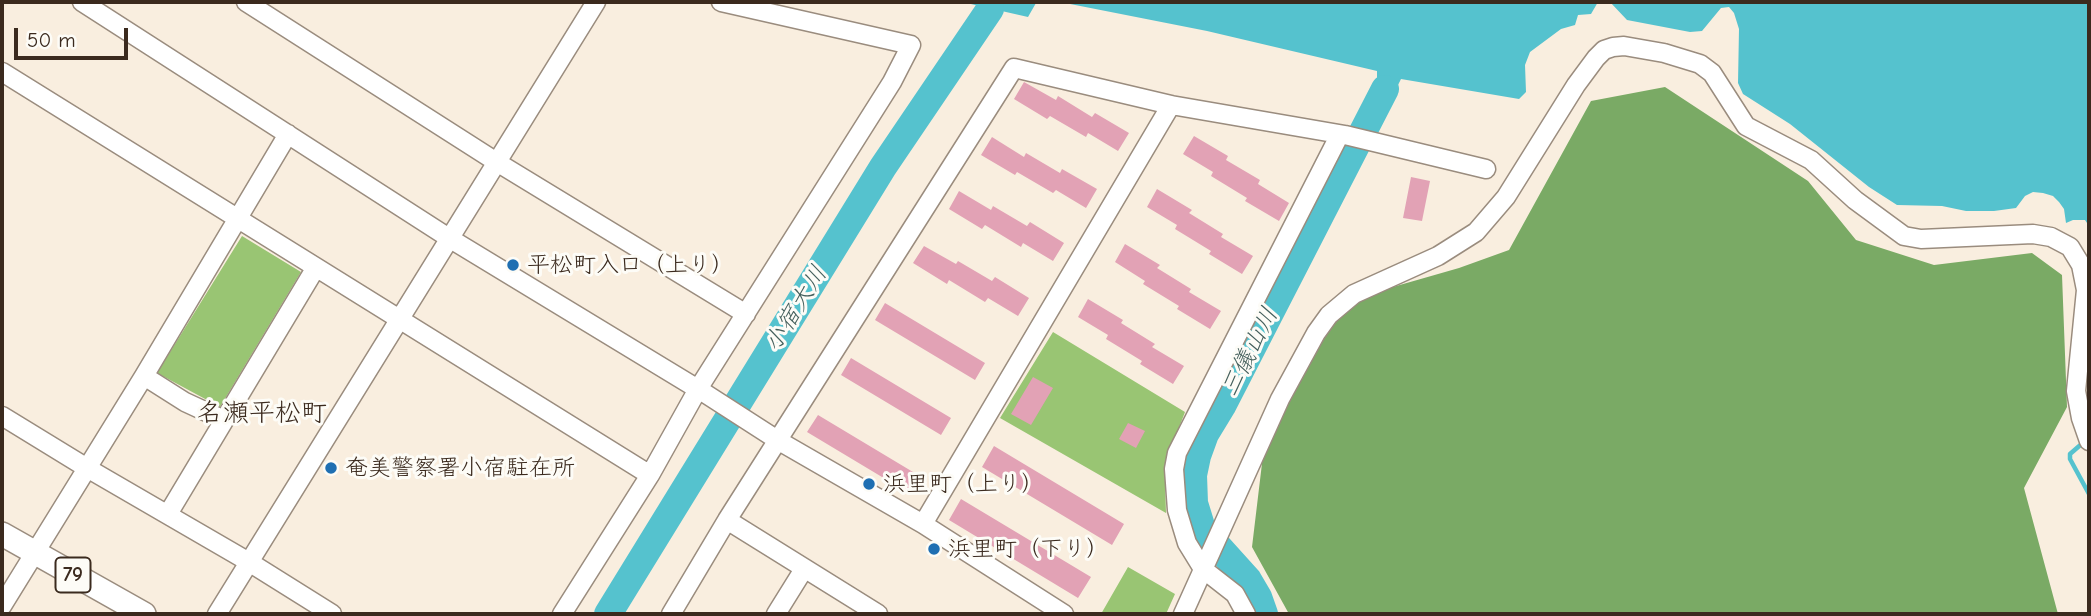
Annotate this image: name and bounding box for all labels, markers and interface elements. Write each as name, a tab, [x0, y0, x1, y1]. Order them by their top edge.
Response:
scale bar	[18, 14, 131, 58]
text: 50 m	[27, 28, 76, 52]
place label: 平松町入口（上り）	[527, 251, 734, 279]
marker: 平松町入口（上り）	[505, 257, 521, 273]
water label: 小宿大川	[758, 261, 834, 357]
water label: 三儀山川	[1215, 303, 1285, 401]
district label: 名瀬平松町	[197, 398, 327, 430]
place label: 奄美警察署小宿駐在所	[345, 454, 575, 482]
marker: 奄美警察署小宿駐在所	[323, 460, 339, 476]
place label: 浜里町（上り）	[883, 470, 1044, 498]
marker: 浜里町（上り）	[861, 476, 877, 492]
place label: 浜里町（下り）	[948, 535, 1109, 563]
marker: 浜里町（下り）	[926, 541, 942, 557]
road number: 79	[56, 558, 90, 592]

